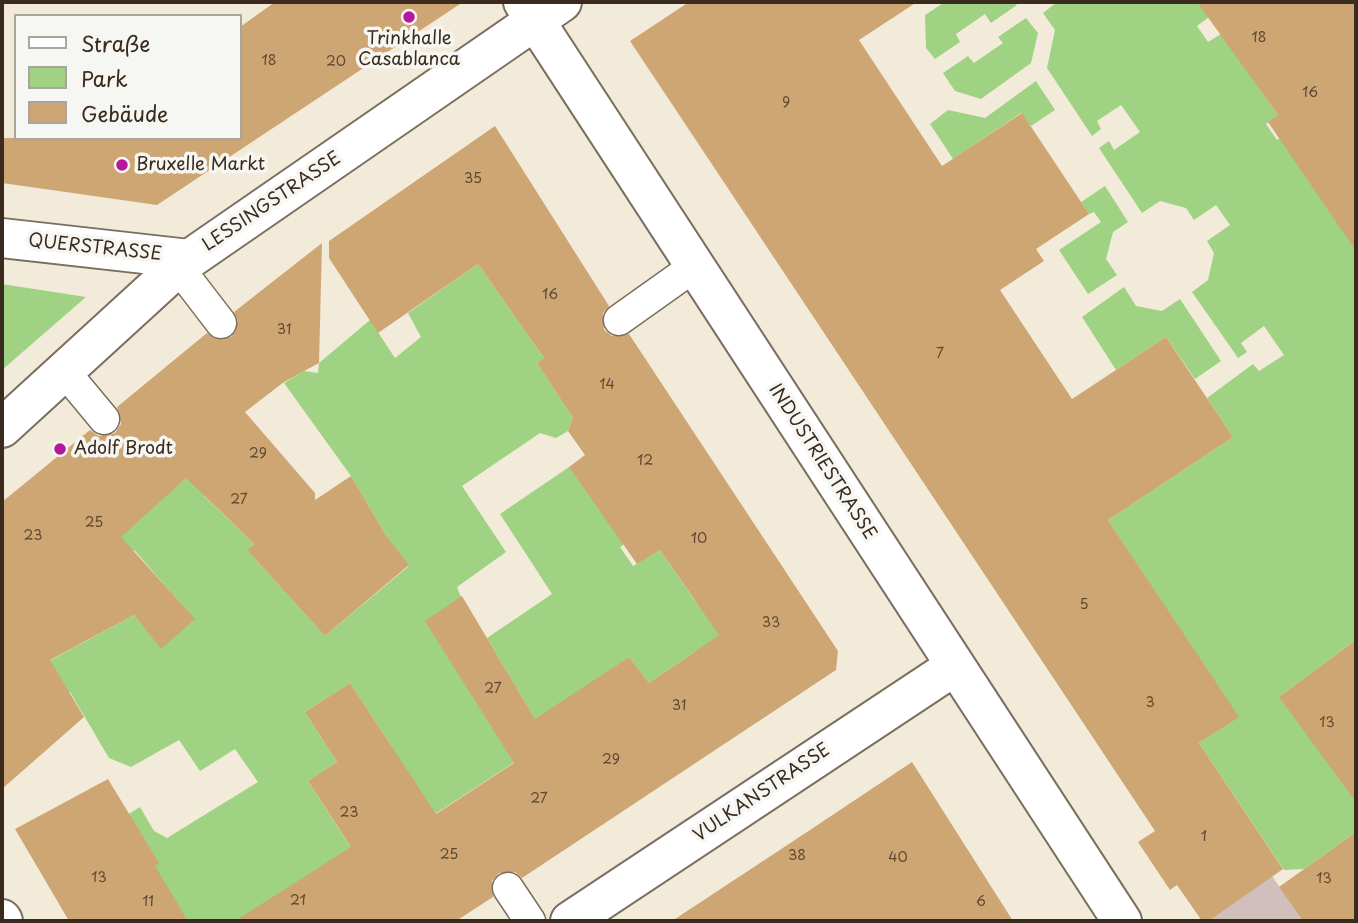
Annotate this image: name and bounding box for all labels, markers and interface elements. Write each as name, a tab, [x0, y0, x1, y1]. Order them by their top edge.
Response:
marker: Trinkhalle Casablanca	[401, 9, 417, 25]
legend	[14, 14, 242, 140]
text: Straße	[81, 27, 150, 59]
place label: Trinkhalle Casablanca	[358, 28, 460, 70]
house number: 18	[1251, 30, 1267, 46]
house number: 18	[261, 53, 277, 69]
house number: 20	[326, 54, 346, 70]
text: Park	[81, 62, 128, 94]
house number: 16	[1302, 85, 1318, 101]
house number: 9	[782, 95, 790, 111]
text: Gebäude	[81, 97, 168, 129]
street label: LESSINGSTRASSE	[199, 148, 345, 256]
place label: Bruxelle Markt	[136, 154, 265, 176]
marker: Bruxelle Markt	[114, 157, 130, 173]
house number: 35	[464, 171, 482, 187]
street label: QUERSTRASSE	[27, 230, 163, 266]
house number: 16	[542, 287, 558, 303]
house number: 31	[277, 322, 291, 338]
house number: 7	[936, 346, 944, 362]
house number: 14	[599, 377, 615, 393]
street label: INDUSTRIESTRASSE	[764, 380, 880, 544]
place label: Adolf Brodt	[74, 438, 173, 460]
marker: Adolf Brodt	[52, 441, 68, 457]
house number: 29	[249, 446, 267, 462]
house number: 12	[637, 453, 653, 469]
house number: 27	[230, 492, 248, 508]
house number: 25	[85, 515, 103, 531]
house number: 23	[24, 528, 42, 544]
house number: 10	[691, 531, 707, 547]
house number: 5	[1079, 597, 1089, 613]
house number: 33	[762, 615, 780, 631]
house number: 27	[484, 681, 502, 697]
house number: 3	[1145, 695, 1155, 711]
house number: 31	[672, 698, 686, 714]
house number: 13	[1319, 715, 1335, 731]
street label: VULKANSTRASSE	[690, 739, 834, 847]
house number: 29	[602, 752, 620, 768]
house number: 27	[530, 791, 548, 807]
house number: 23	[340, 805, 358, 821]
house number: 1	[1201, 829, 1207, 845]
house number: 25	[440, 847, 458, 863]
house number: 38	[788, 848, 806, 864]
house number: 40	[888, 850, 908, 866]
house number: 13	[91, 870, 107, 886]
house number: 13	[1316, 871, 1332, 887]
house number: 21	[290, 893, 306, 909]
house number: 11	[142, 894, 154, 910]
house number: 6	[976, 894, 986, 910]

